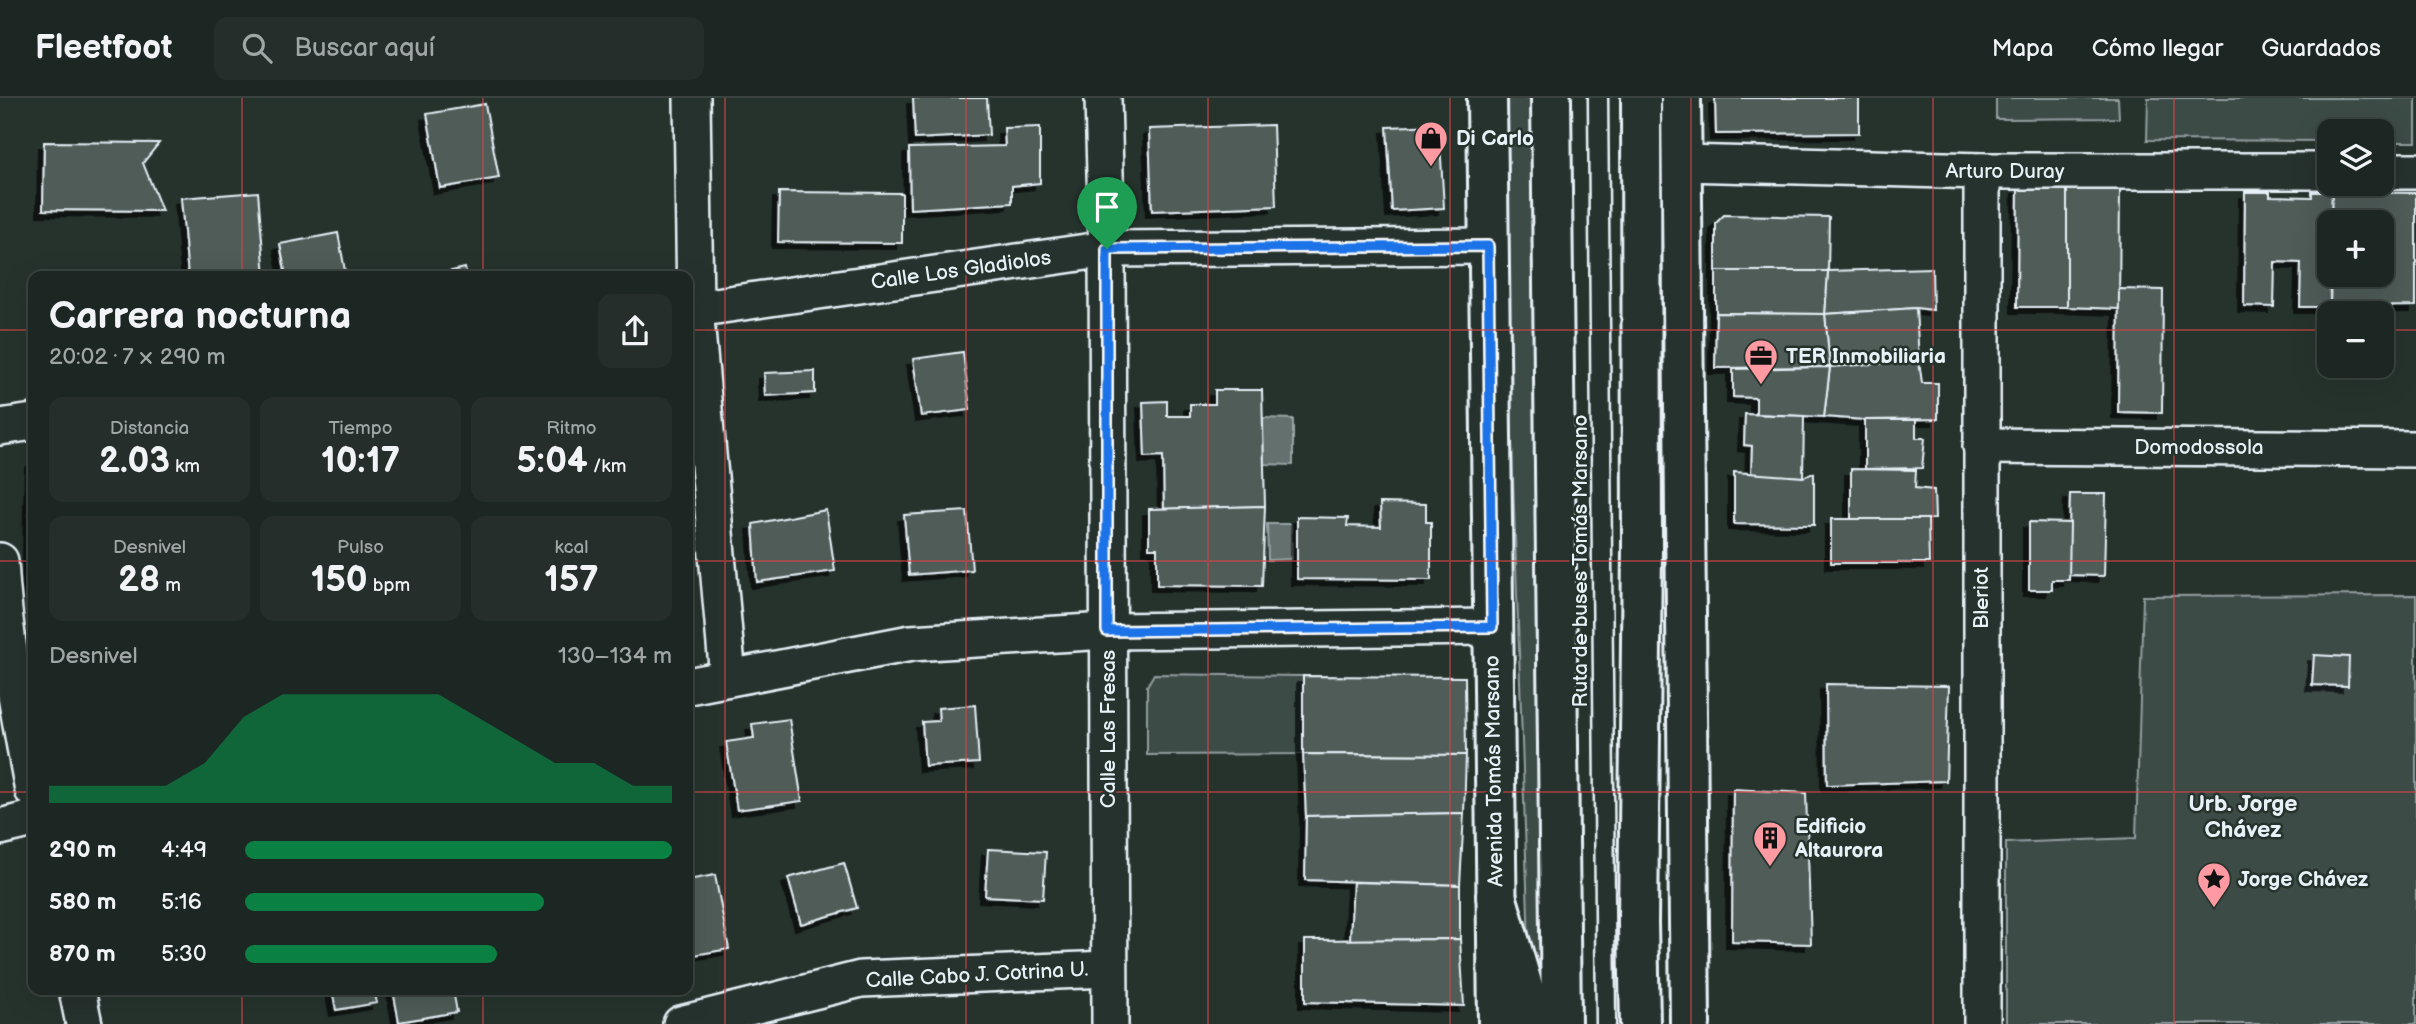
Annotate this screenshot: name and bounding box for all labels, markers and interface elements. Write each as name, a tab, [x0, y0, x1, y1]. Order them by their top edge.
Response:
search box	[214, 17, 704, 80]
text: Fleetfoot	[35, 28, 172, 68]
icon: search	[238, 29, 276, 67]
text: Buscar aquí	[294, 33, 435, 64]
text: Mapa	[1992, 34, 2054, 63]
text: Cómo llegar	[2092, 34, 2223, 63]
text: Guardados	[2261, 34, 2381, 63]
shop icon: Di Carlo	[1412, 119, 1450, 168]
map controls	[2317, 119, 2394, 378]
button: layers	[2317, 119, 2394, 196]
place label: Di Carlo	[1456, 126, 1534, 151]
street label: Arturo Duray	[1946, 159, 2065, 184]
pin	[1077, 177, 1137, 249]
icon: arrive	[1088, 188, 1126, 226]
button: +	[2317, 210, 2394, 287]
street label: Calle Los Gladiolos	[869, 245, 1053, 295]
text: Carrera nocturna	[49, 294, 351, 339]
button: share	[598, 294, 672, 368]
button: −	[2317, 301, 2394, 378]
office icon: TER Inmobiliaria	[1742, 337, 1780, 386]
text: 20:02 · 7 × 290 m	[49, 343, 225, 371]
place label: TER Inmobiliaria	[1786, 344, 1946, 369]
street label: Ruta de buses Tomás Marsano	[1568, 414, 1593, 708]
text: Distancia	[110, 417, 189, 440]
text: Tiempo	[329, 417, 392, 440]
text: Ritmo	[546, 417, 597, 440]
street label: Domodossola	[2134, 435, 2264, 460]
text: 2.03	[99, 440, 170, 483]
text: 10:17	[321, 440, 400, 483]
text: 5:04	[517, 440, 588, 483]
text: km	[170, 455, 200, 478]
text: /km	[588, 455, 626, 478]
text: Desnivel	[113, 536, 186, 559]
text: Pulso	[337, 536, 384, 559]
text: kcal	[554, 536, 589, 559]
text: 28	[118, 559, 160, 602]
text: 150	[311, 559, 368, 602]
text: 157	[544, 559, 599, 602]
street label: Bleriot	[1969, 566, 1994, 629]
text: m	[160, 574, 181, 597]
text: bpm	[368, 574, 410, 597]
text: Desnivel	[49, 642, 138, 670]
text: 130–134 m	[558, 642, 672, 670]
street label: Calle Las Fresas	[1096, 650, 1121, 808]
street label: Avenida Tomás Marsano	[1479, 655, 1509, 887]
district label: Urb. Jorge Chávez	[2188, 790, 2298, 844]
place label: Edificio Altaurora	[1794, 814, 1883, 863]
building icon: Edificio Altaurora	[1751, 819, 1789, 868]
text: 290 m	[49, 836, 116, 864]
text: 4:49	[161, 836, 207, 864]
place icon: Jorge Chávez	[2195, 860, 2233, 909]
place label: Jorge Chávez	[2238, 867, 2368, 892]
text: 580 m	[49, 888, 116, 916]
text: 5:16	[161, 888, 202, 916]
text: 870 m	[49, 940, 116, 968]
text: 5:30	[161, 940, 207, 968]
street label: Calle Cabo J. Cotrina U.	[865, 957, 1089, 993]

